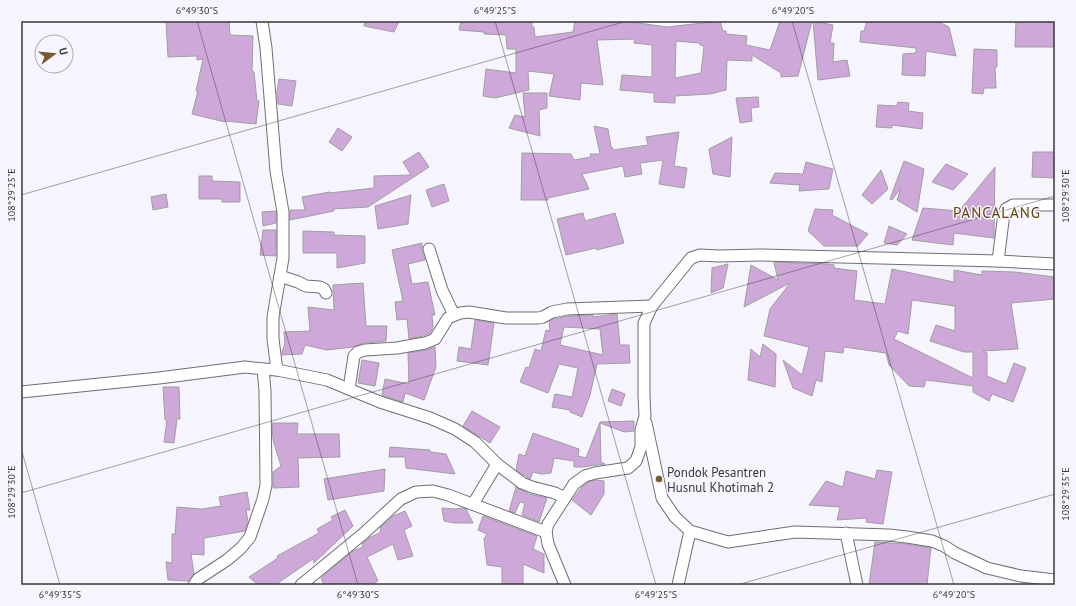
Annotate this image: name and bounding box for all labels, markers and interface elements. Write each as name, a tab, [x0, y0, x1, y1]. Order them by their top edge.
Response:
text: 6°49'30"S	[176, 4, 218, 17]
text: 6°49'25"S	[474, 4, 516, 17]
text: 6°49'20"S	[772, 4, 814, 17]
north arrow	[34, 34, 74, 74]
text: U	[56, 46, 71, 57]
text: 108°29'25"E	[5, 168, 18, 222]
text: 108°29'30"E	[1059, 169, 1072, 223]
district label: PANCALANG	[953, 203, 1041, 222]
place label: Pondok Pesantren Husnul Khotimah 2	[667, 464, 774, 496]
text: 108°29'30"E	[5, 465, 18, 519]
text: 108°29'35"E	[1059, 467, 1072, 521]
marker: Pondok Pesantren Husnul Khotimah 2	[654, 474, 664, 484]
text: 6°49'35"S	[39, 588, 81, 601]
text: 6°49'30"S	[337, 588, 379, 601]
text: 6°49'25"S	[635, 588, 677, 601]
text: 6°49'20"S	[933, 588, 975, 601]

